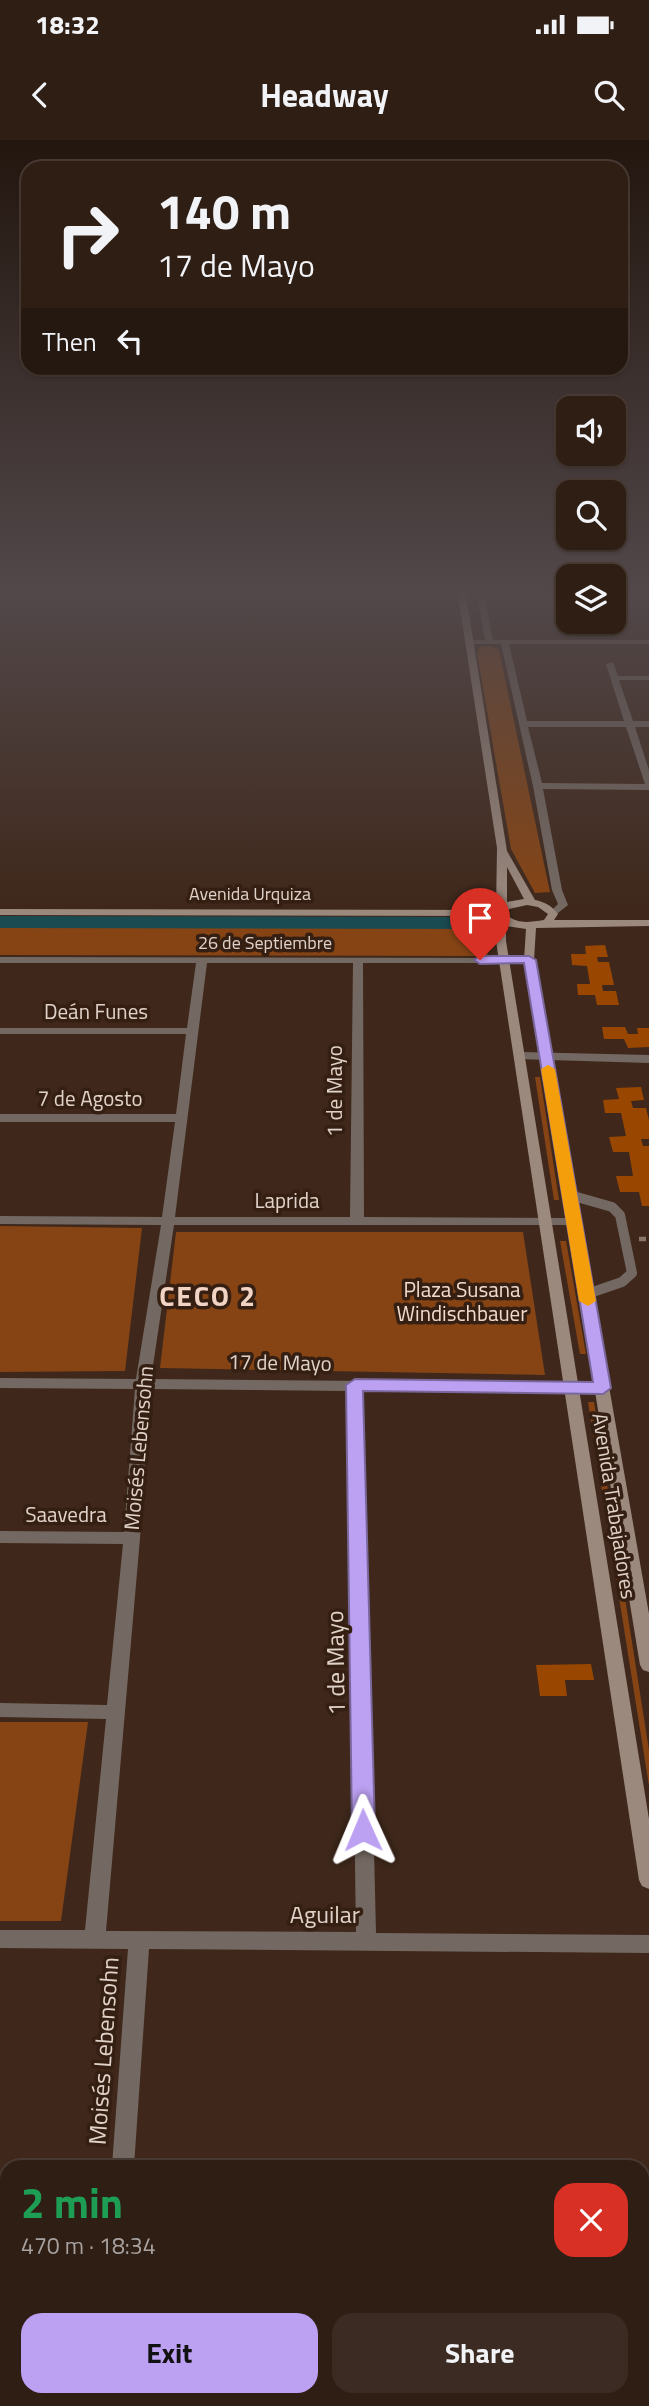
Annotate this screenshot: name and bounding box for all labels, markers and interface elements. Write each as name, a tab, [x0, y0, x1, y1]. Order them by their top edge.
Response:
text: 18:32	[35, 5, 100, 44]
text: Headway	[260, 71, 389, 119]
icon: back	[21, 76, 59, 114]
icon: search	[590, 76, 628, 114]
text: 140 m	[157, 173, 291, 248]
icon: right	[42, 189, 133, 280]
text: 17 de Mayo	[157, 241, 315, 289]
text: Then	[42, 322, 97, 361]
icon: left	[111, 322, 149, 360]
map controls	[556, 396, 626, 634]
button: sound	[556, 396, 626, 466]
button: search	[556, 480, 626, 550]
button: layers	[556, 564, 626, 634]
street label: Avenida Urquiza	[189, 880, 311, 907]
pin	[450, 888, 510, 960]
icon: arrive	[461, 899, 499, 937]
street label: 26 de Septiembre	[198, 929, 332, 956]
street label: Deán Funes	[44, 995, 148, 1027]
street label: 1 de Mayo	[318, 1045, 350, 1137]
street label: 7 de Agosto	[37, 1082, 143, 1114]
street label: Laprida	[254, 1184, 320, 1216]
park label: Plaza Susana Windischbauer	[397, 1273, 527, 1329]
district label: CECO 2	[159, 1274, 257, 1317]
street label: 17 de Mayo	[228, 1345, 332, 1379]
street label: Moisés Lebensohn	[115, 1364, 161, 1531]
street label: Avenida Trabajadores	[584, 1410, 646, 1601]
street label: Saavedra	[25, 1498, 107, 1530]
street label: 1 de Mayo	[316, 1610, 354, 1716]
position arrow	[326, 1793, 400, 1867]
street label: Aguilar	[290, 1896, 360, 1932]
street label: Moisés Lebensohn	[78, 1956, 128, 2146]
text: 2 min	[21, 2170, 123, 2234]
button: close	[554, 2183, 628, 2257]
text: 470 m · 18:34	[21, 2228, 156, 2263]
button: Exit	[21, 2313, 318, 2393]
button: Share	[332, 2313, 628, 2393]

